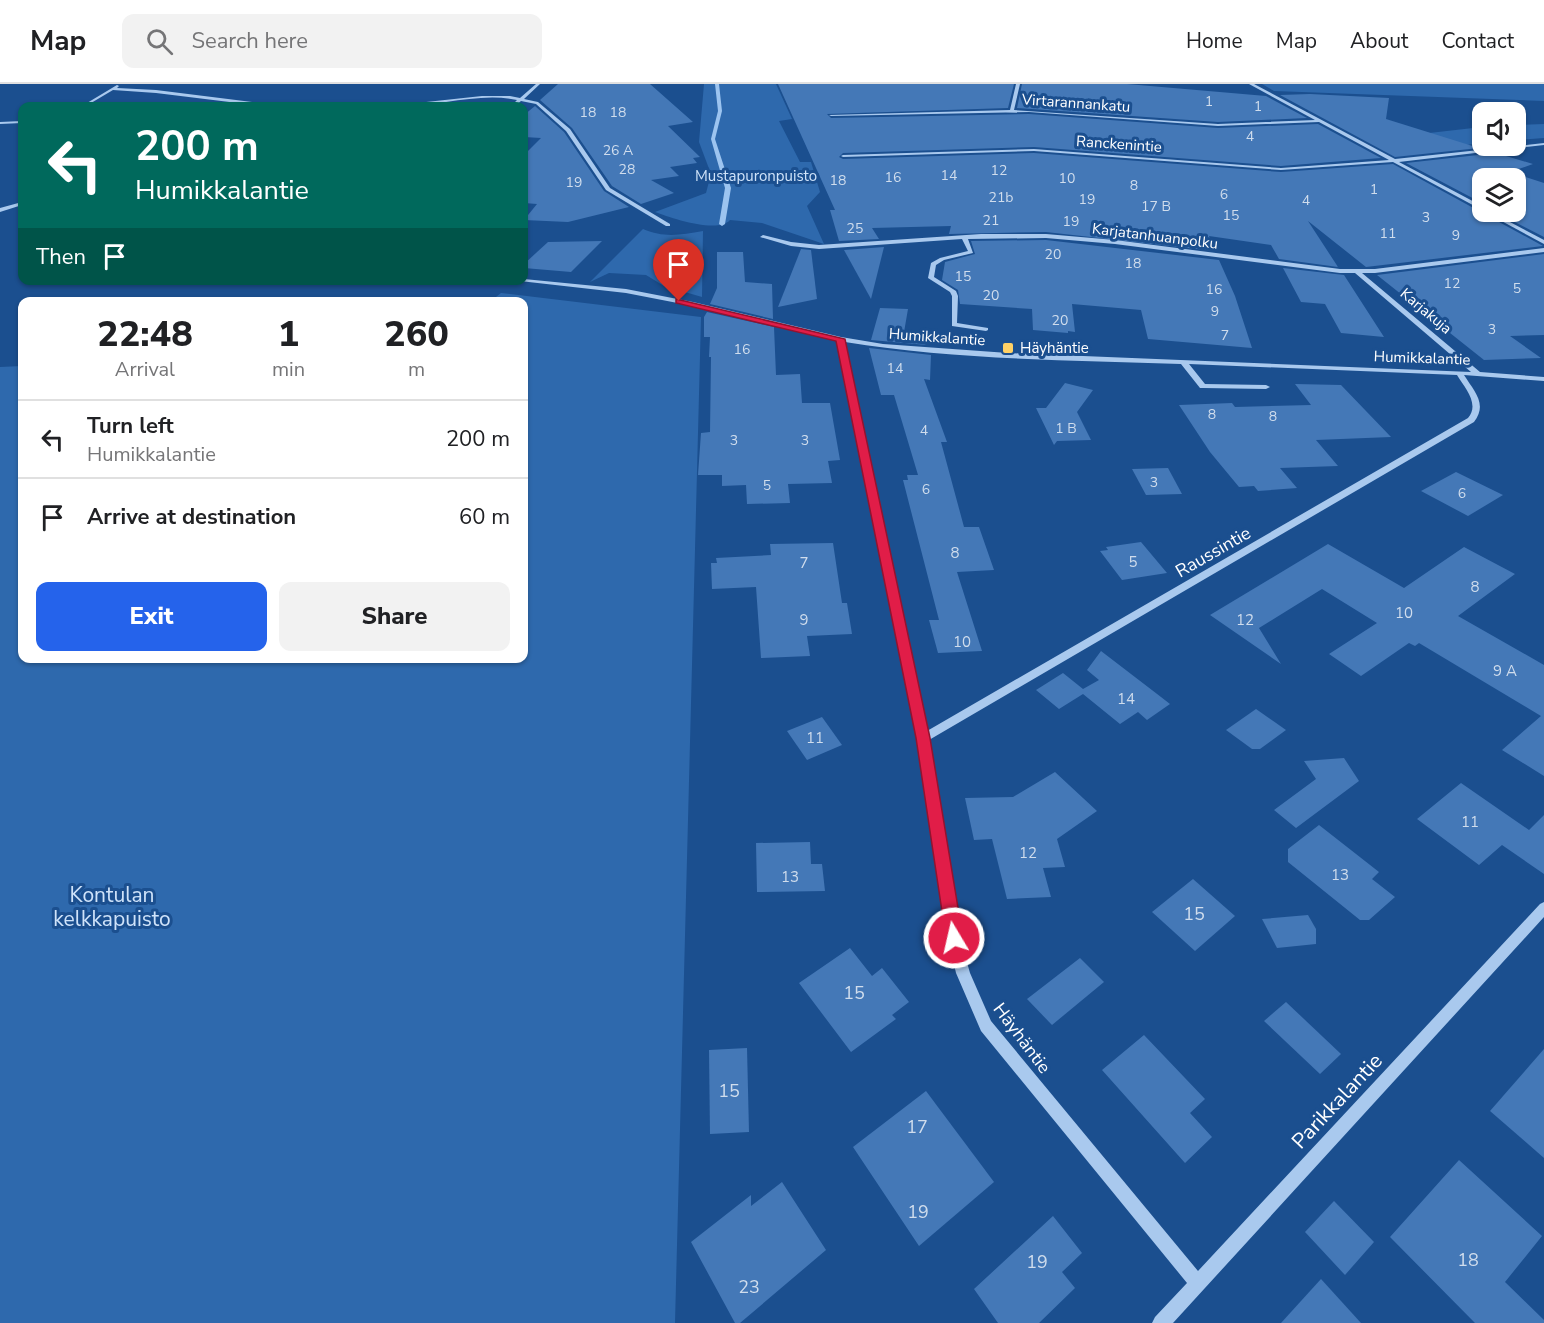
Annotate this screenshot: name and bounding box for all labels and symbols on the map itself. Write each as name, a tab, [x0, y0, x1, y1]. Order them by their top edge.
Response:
street label: Virtarannankatu	[1020, 89, 1131, 117]
house number: 1	[1205, 92, 1213, 111]
house number: 1	[1254, 97, 1262, 116]
house number: 18	[580, 103, 596, 122]
house number: 18	[610, 103, 626, 122]
house number: 4	[1246, 127, 1254, 146]
street label: Ranckenintie	[1075, 131, 1163, 157]
house number: 26 A	[603, 141, 633, 160]
house number: 28	[619, 160, 635, 179]
house number: 12	[991, 161, 1007, 180]
park label: Mustapuronpuisto	[695, 166, 817, 186]
house number: 14	[941, 166, 957, 185]
house number: 16	[885, 168, 901, 187]
house number: 10	[1059, 169, 1075, 188]
house number: 18	[830, 171, 846, 190]
house number: 19	[566, 173, 582, 192]
house number: 8	[1130, 176, 1138, 195]
house number: 1	[1370, 180, 1378, 199]
house number: 6	[1220, 185, 1228, 204]
house number: 21b	[989, 188, 1013, 207]
house number: 19	[1079, 190, 1095, 209]
house number: 4	[1302, 191, 1310, 210]
house number: 17 B	[1141, 197, 1171, 216]
house number: 15	[1223, 206, 1239, 225]
house number: 3	[1422, 208, 1430, 227]
house number: 21	[983, 211, 999, 230]
house number: 19	[1063, 212, 1079, 231]
street label: Karjatanhuanpolku	[1091, 218, 1219, 254]
house number: 25	[847, 219, 863, 238]
house number: 11	[1380, 224, 1396, 243]
house number: 9	[1452, 226, 1460, 245]
pin	[653, 239, 704, 301]
house number: 20	[1045, 245, 1061, 264]
house number: 18	[1125, 254, 1141, 273]
house number: 15	[955, 267, 971, 286]
house number: 12	[1444, 274, 1460, 293]
house number: 5	[1513, 279, 1521, 298]
house number: 16	[1206, 280, 1222, 299]
street label: Karjakuja	[1396, 284, 1456, 338]
house number: 20	[983, 286, 999, 305]
house number: 9	[1211, 302, 1219, 321]
house number: 20	[1052, 311, 1068, 330]
house number: 3	[1488, 320, 1496, 339]
street label: Humikkalantie	[888, 324, 986, 350]
house number: 7	[1221, 326, 1229, 345]
place label: Häyhäntie	[1020, 338, 1089, 358]
house number: 16	[734, 340, 750, 359]
marker: Häyhäntie	[1001, 341, 1015, 355]
street label: Humikkalantie	[1373, 346, 1471, 370]
house number: 14	[887, 359, 903, 378]
house number: 8	[1208, 405, 1216, 424]
house number: 8	[1269, 407, 1277, 426]
house number: 1 B	[1055, 419, 1077, 438]
house number: 4	[920, 421, 928, 440]
house number: 3	[730, 431, 738, 450]
house number: 3	[801, 431, 809, 450]
house number: 3	[1150, 473, 1158, 492]
house number: 5	[763, 476, 771, 495]
house number: 6	[922, 480, 930, 499]
house number: 6	[1458, 484, 1466, 503]
street label: Raussintie	[1171, 521, 1255, 583]
house number: 8	[950, 543, 960, 563]
house number: 5	[1128, 552, 1138, 572]
house number: 7	[799, 553, 809, 573]
house number: 8	[1470, 577, 1480, 597]
house number: 10	[1395, 603, 1413, 623]
house number: 9	[799, 610, 809, 630]
house number: 12	[1236, 610, 1254, 630]
house number: 10	[953, 632, 971, 652]
house number: 9 A	[1493, 661, 1517, 681]
house number: 14	[1117, 689, 1135, 709]
house number: 11	[806, 728, 824, 748]
house number: 11	[1461, 812, 1479, 832]
house number: 12	[1019, 843, 1037, 863]
house number: 13	[1331, 865, 1349, 885]
house number: 13	[781, 867, 799, 887]
park label: Kontulan kelkkapuisto	[53, 881, 171, 933]
house number: 15	[1183, 902, 1205, 926]
position arrow	[922, 906, 986, 970]
house number: 15	[843, 981, 865, 1005]
street label: Häyhäntie	[988, 998, 1056, 1078]
street label: Parikkalantie	[1285, 1047, 1389, 1155]
house number: 15	[718, 1079, 740, 1103]
house number: 17	[906, 1115, 928, 1139]
house number: 19	[907, 1200, 929, 1224]
house number: 18	[1457, 1248, 1479, 1272]
house number: 19	[1026, 1250, 1048, 1274]
house number: 23	[738, 1275, 760, 1299]

